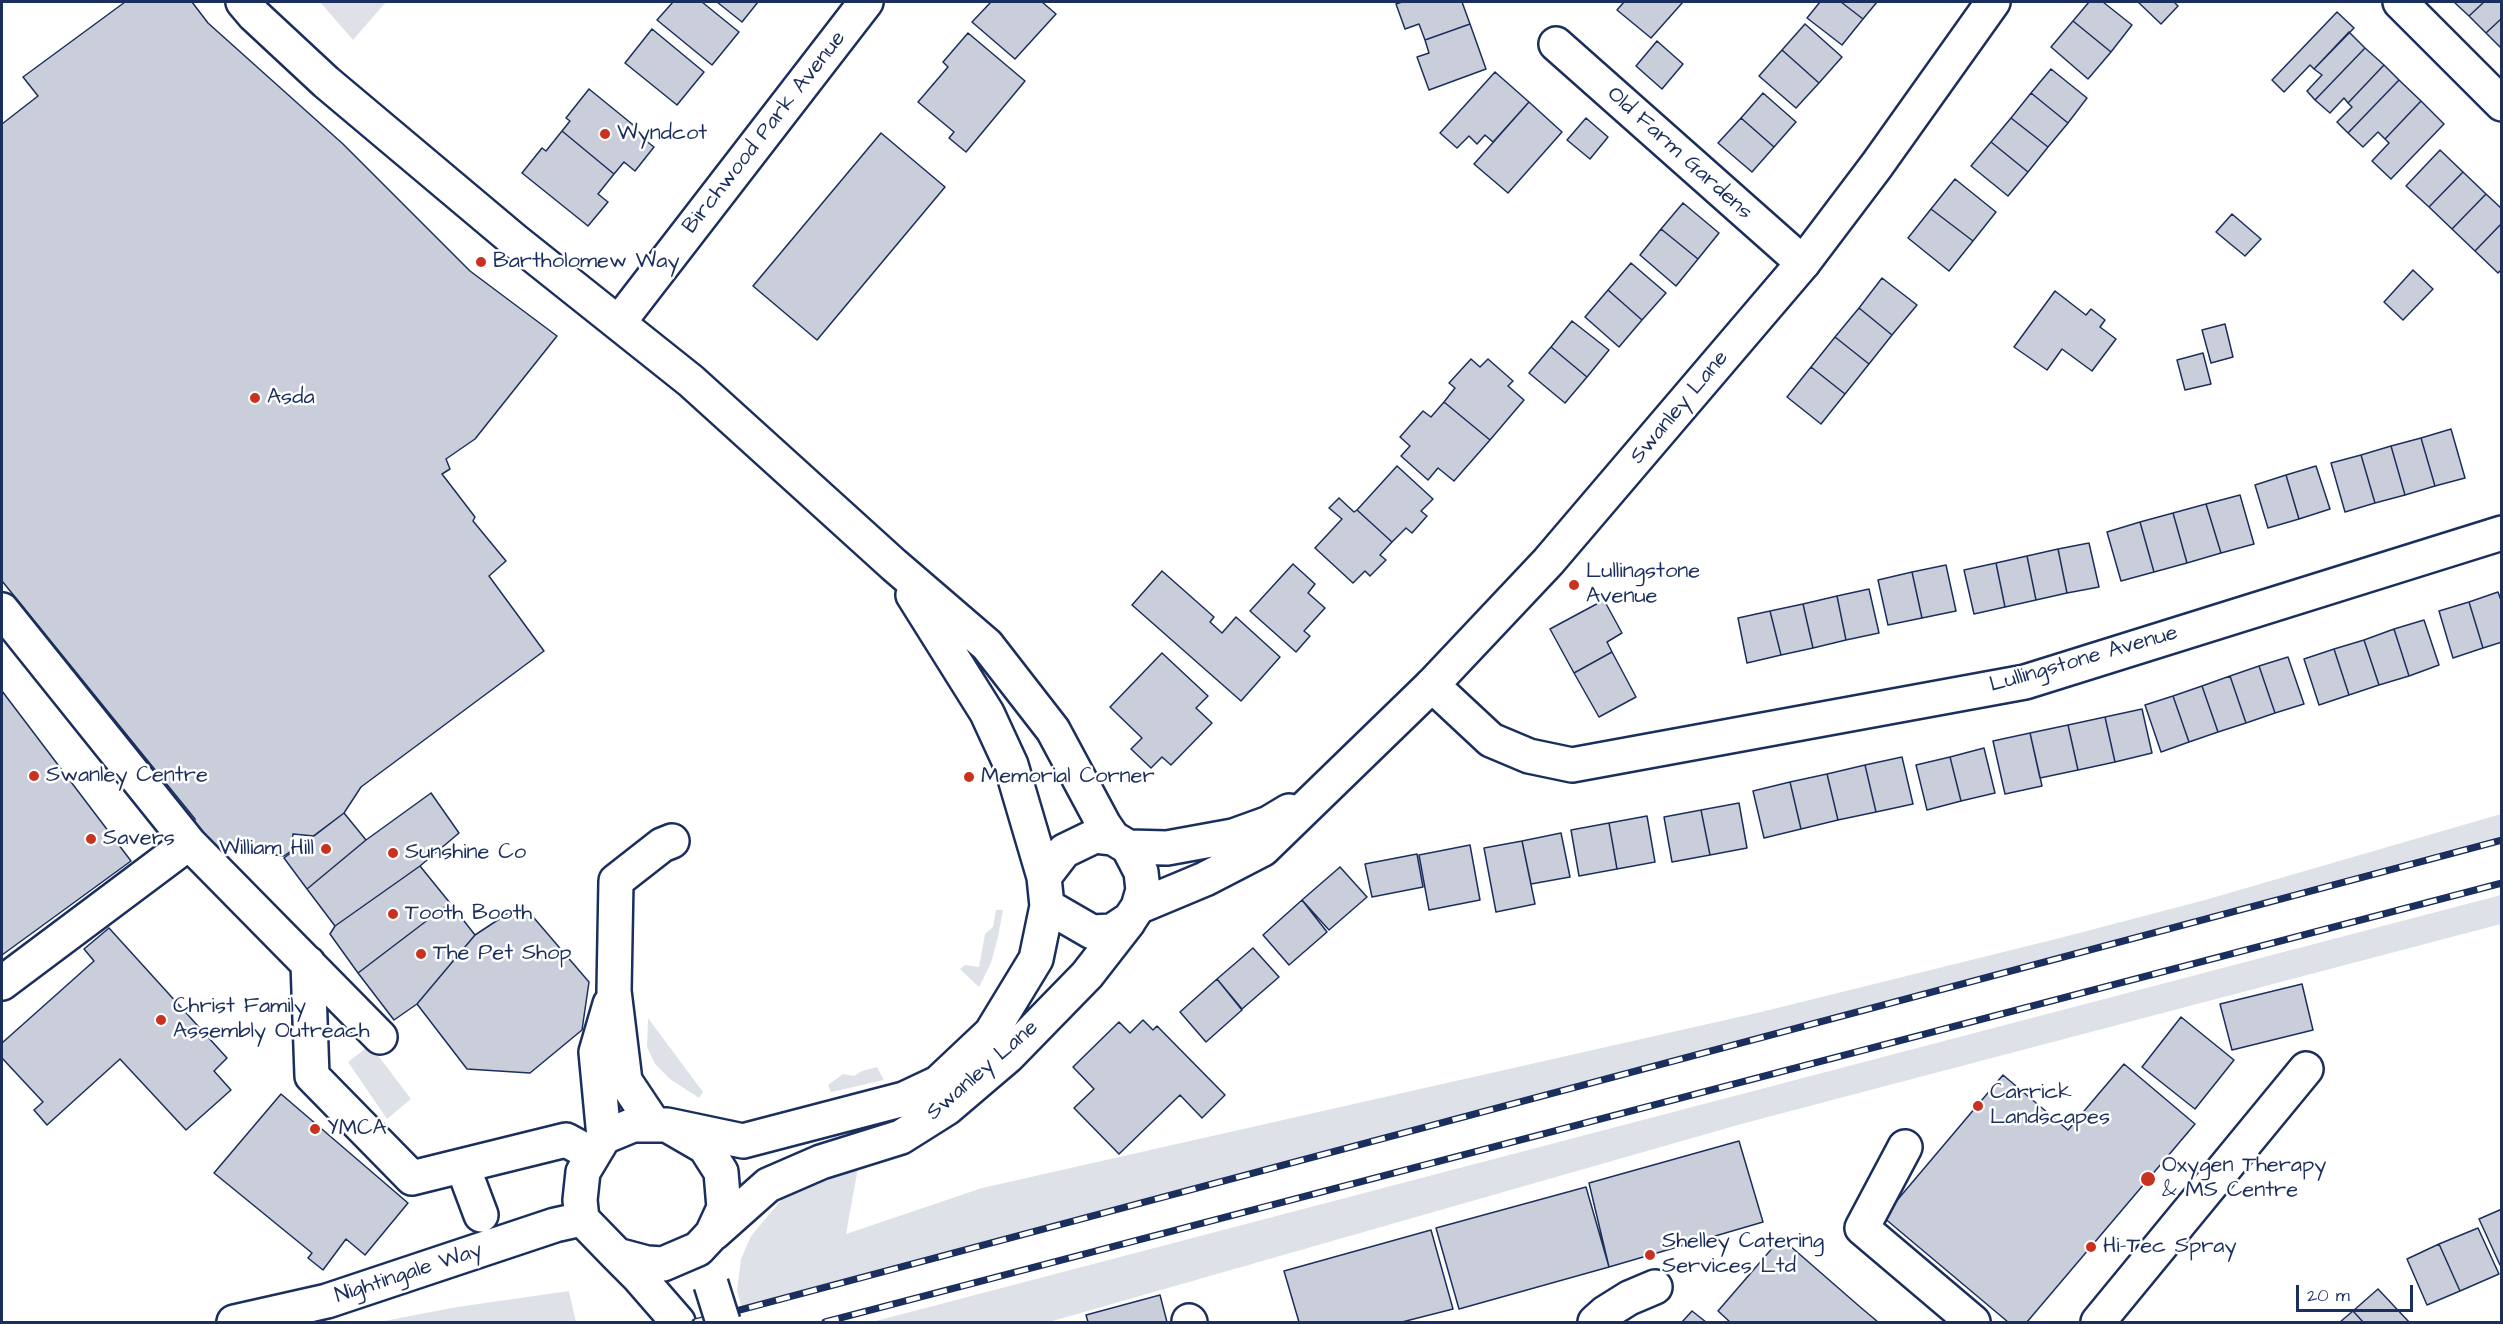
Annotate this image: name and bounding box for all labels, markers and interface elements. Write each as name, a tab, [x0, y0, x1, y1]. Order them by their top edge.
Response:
street label: Birchwood Park Avenue	[678, 26, 852, 240]
street label: Old Farm Gardens	[1601, 82, 1757, 226]
place label: Wyndcot	[617, 121, 707, 147]
marker: Wyndcot	[598, 127, 612, 141]
place label: Bartholomew Way	[493, 249, 680, 275]
marker: Bartholomew Way	[474, 255, 488, 269]
street label: Swanley Lane	[1625, 346, 1735, 470]
place label: Asda	[267, 385, 315, 411]
marker: Asda	[248, 391, 262, 405]
place label: Lullingstone Avenue	[1586, 559, 1700, 610]
marker: Lullingstone Avenue	[1567, 578, 1581, 592]
street label: Lullingstone Avenue	[1987, 621, 2181, 699]
place label: Swanley Centre	[46, 763, 208, 789]
place label: Memorial Corner	[981, 764, 1155, 790]
marker: Swanley Centre	[27, 769, 41, 783]
marker: Memorial Corner	[962, 770, 976, 784]
place label: Savers	[103, 826, 175, 852]
marker: Savers	[84, 832, 98, 846]
place label: William Hill	[219, 836, 314, 862]
place label: Sunshine Co	[405, 840, 526, 866]
marker: William Hill	[319, 842, 333, 856]
marker: Sunshine Co	[386, 846, 400, 860]
place label: Tooth Booth	[405, 901, 532, 927]
marker: Tooth Booth	[386, 907, 400, 921]
place label: The Pet Shop	[433, 941, 572, 967]
marker: The Pet Shop	[414, 947, 428, 961]
place label: Christ Family Assembly Outreach	[173, 994, 370, 1046]
marker: Christ Family Assembly Outreach	[154, 1013, 168, 1027]
street label: Swanley Lane	[922, 1015, 1044, 1127]
place label: Carrick Landscapes	[1990, 1080, 2110, 1132]
marker: Carrick Landscapes	[1971, 1099, 1985, 1113]
place label: YMCA	[327, 1116, 387, 1142]
marker: YMCA	[308, 1122, 322, 1136]
place label: Oxygen Therapy & MS Centre	[2162, 1153, 2326, 1204]
marker: Oxygen Therapy & MS Centre	[2139, 1170, 2157, 1188]
place label: Shelley Catering Services Ltd	[1662, 1229, 1824, 1280]
place label: Hi-Tec Spray	[2103, 1234, 2237, 1260]
street label: Nightingale Way	[332, 1238, 486, 1310]
marker: Hi-Tec Spray	[2084, 1240, 2098, 1254]
marker: Shelley Catering Services Ltd	[1643, 1248, 1657, 1262]
scale bar	[2299, 1273, 2416, 1311]
text: 20 m	[2307, 1283, 2350, 1308]

